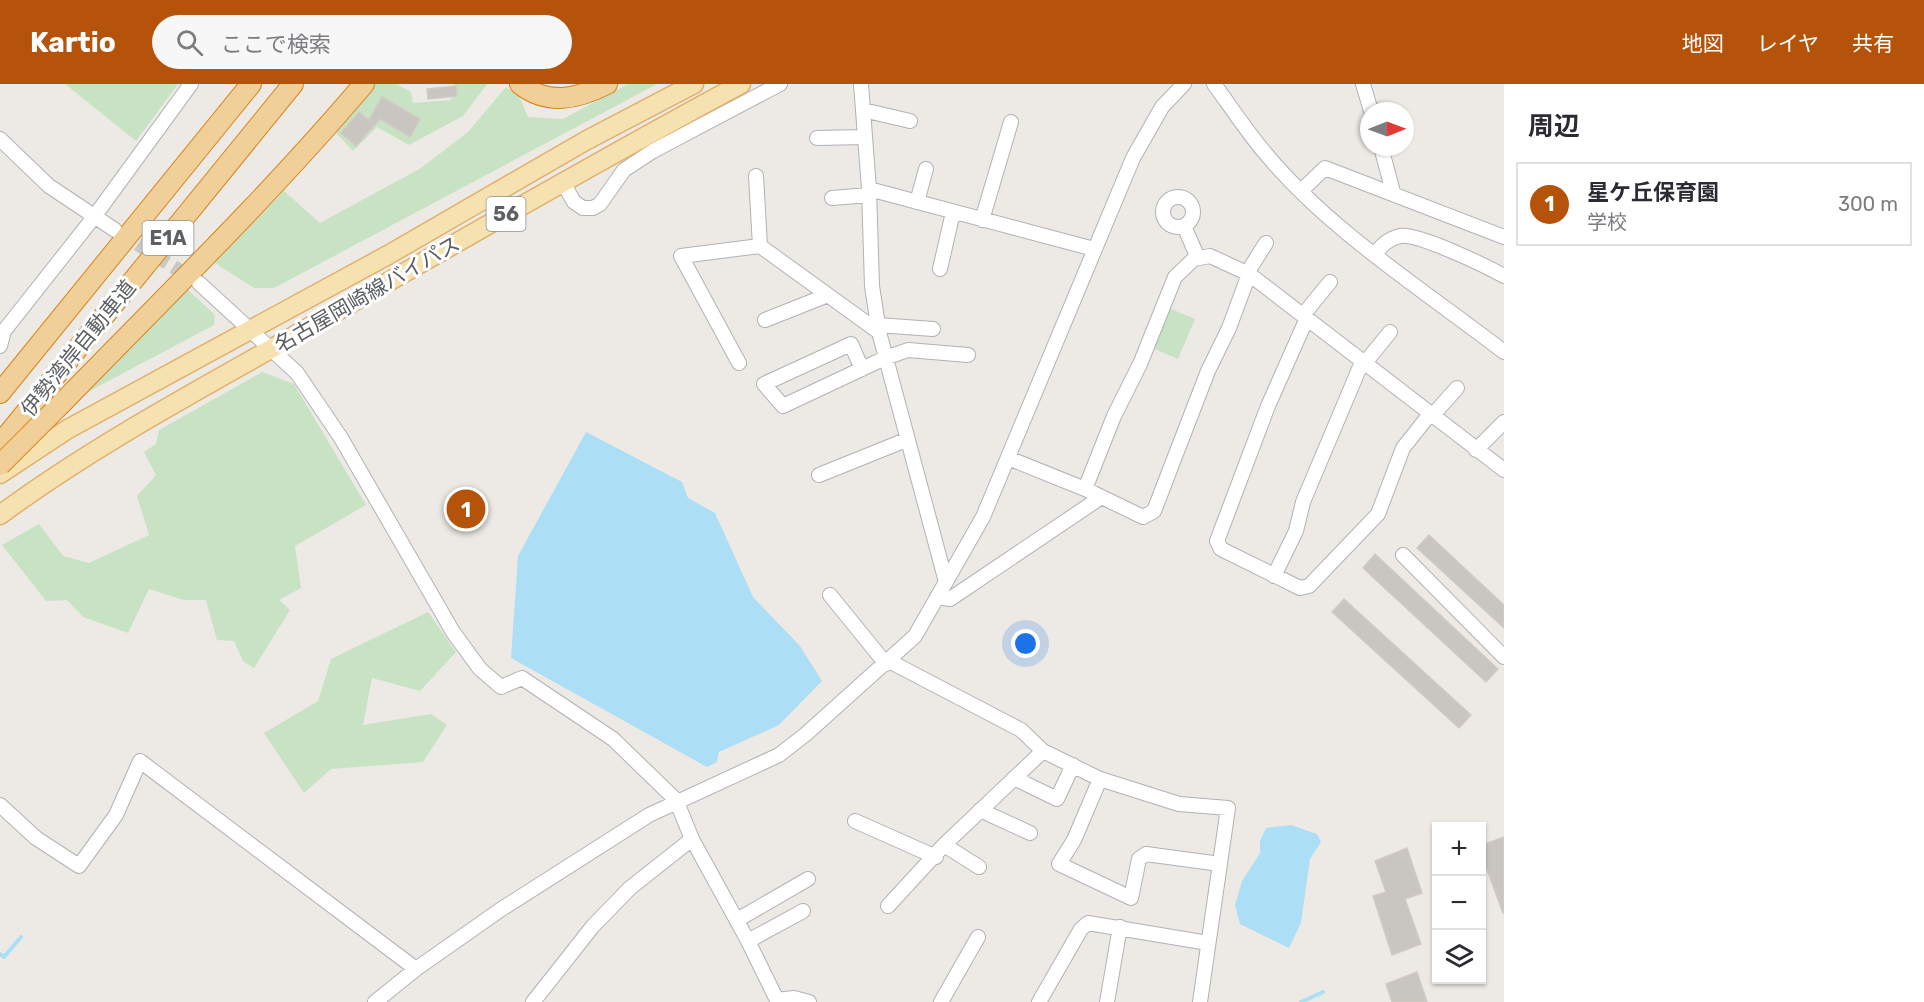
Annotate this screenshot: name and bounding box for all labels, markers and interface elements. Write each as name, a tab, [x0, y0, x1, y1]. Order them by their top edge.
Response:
search box	[152, 15, 572, 69]
text: Kartio	[30, 26, 116, 59]
icon: search	[173, 26, 206, 59]
text: ここで検索	[221, 31, 331, 58]
text: 地図	[1682, 31, 1724, 56]
text: レイヤ	[1757, 31, 1819, 56]
text: 共有	[1852, 31, 1894, 56]
north arrow	[1360, 102, 1414, 156]
text: 周辺	[1528, 111, 1580, 142]
text: 星ケ丘保育園	[1587, 179, 1719, 206]
text: 1	[1545, 192, 1554, 216]
text: 300 m	[1838, 192, 1898, 216]
road number: 56	[486, 197, 526, 231]
text: 学校	[1587, 210, 1627, 234]
road number: E1A	[142, 221, 194, 255]
street label: 名古屋岡崎線バイパス	[270, 231, 464, 357]
street label: 伊勢湾岸自動車道	[15, 275, 141, 421]
pin: 1	[446, 486, 486, 532]
your location	[1011, 629, 1040, 658]
map controls	[1432, 822, 1486, 984]
button: +	[1432, 822, 1486, 876]
button: −	[1432, 876, 1486, 930]
button: layers	[1432, 930, 1486, 984]

